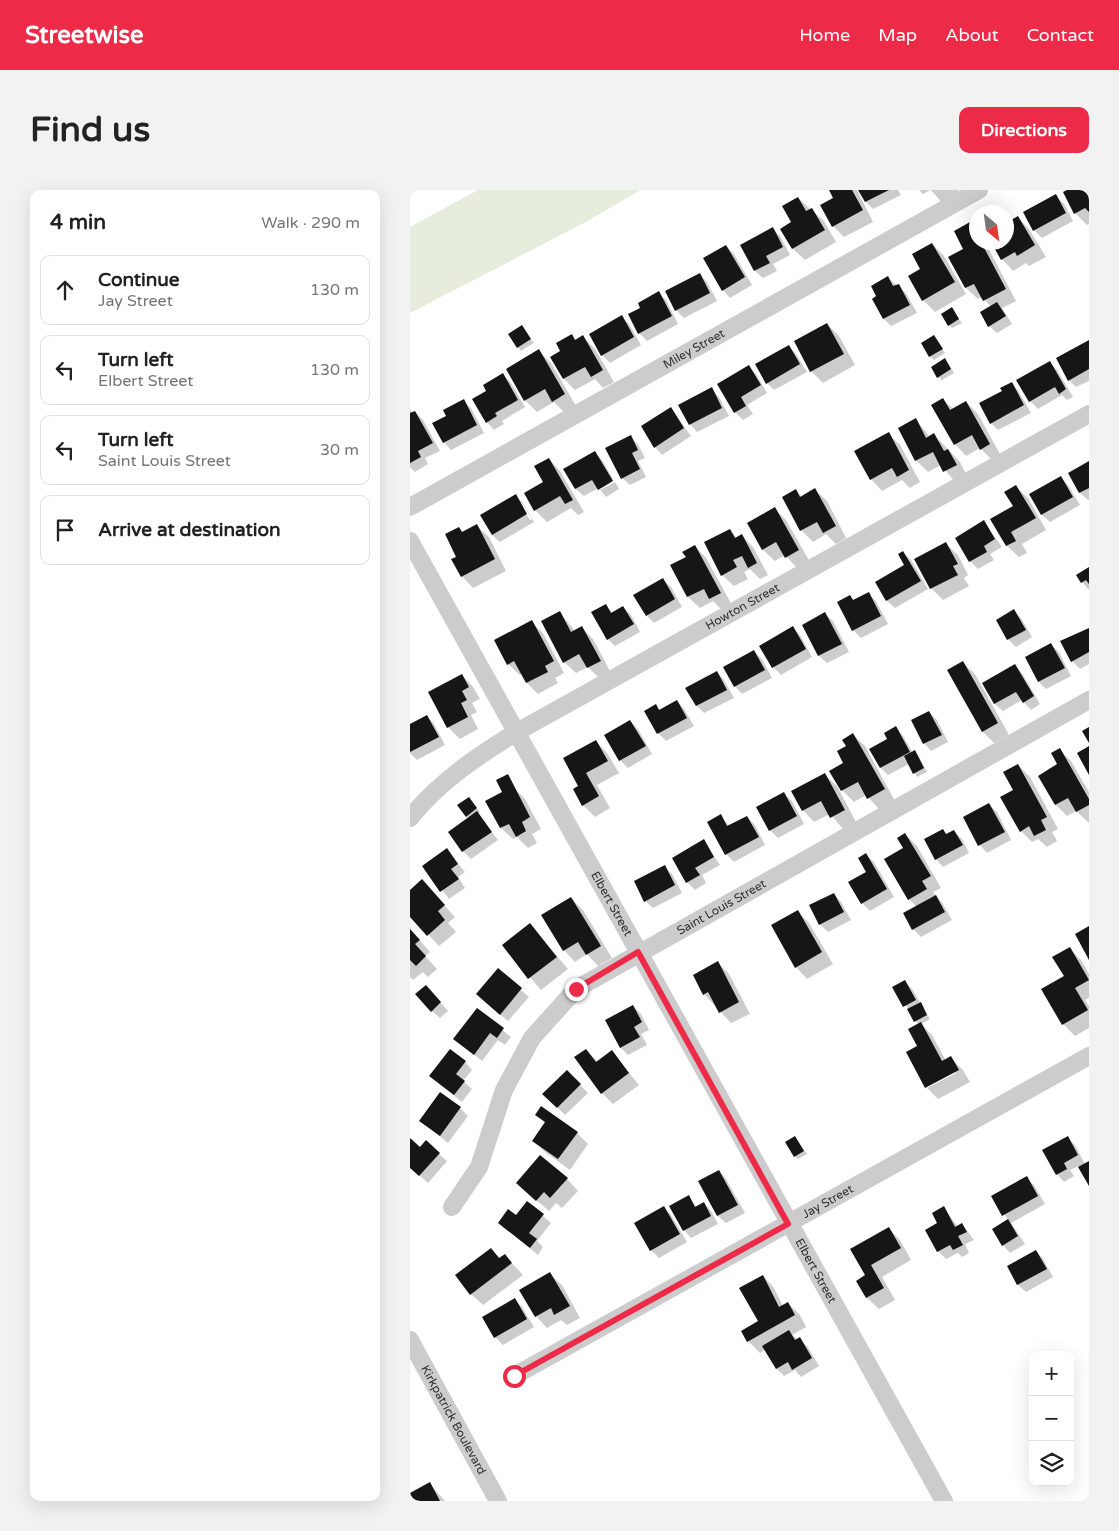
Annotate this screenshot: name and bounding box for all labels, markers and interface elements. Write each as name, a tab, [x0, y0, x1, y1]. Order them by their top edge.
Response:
text: Streetwise	[25, 21, 144, 50]
text: Home	[799, 24, 850, 46]
text: Map	[878, 24, 917, 46]
text: About	[945, 24, 999, 46]
text: Contact	[1027, 24, 1094, 46]
button: Directions	[959, 107, 1089, 153]
text: Find us	[30, 109, 150, 151]
north arrow	[969, 205, 1014, 250]
text: 4 min	[50, 210, 106, 235]
text: Walk · 290 m	[261, 213, 360, 233]
text: Continue	[98, 269, 180, 291]
icon: ahead	[51, 276, 79, 304]
text: 130 m	[310, 280, 359, 300]
text: Jay Street	[98, 291, 173, 311]
street label: Miley Street	[661, 326, 727, 372]
text: Turn left	[98, 349, 174, 371]
icon: left	[51, 356, 79, 384]
text: 130 m	[310, 360, 359, 380]
text: Elbert Street	[98, 371, 193, 391]
text: Turn left	[98, 429, 174, 451]
icon: left	[51, 436, 79, 464]
text: 30 m	[320, 440, 359, 460]
text: Saint Louis Street	[98, 451, 231, 471]
icon: arrive	[51, 516, 79, 544]
text: Arrive at destination	[98, 519, 281, 541]
street label: Howton Street	[703, 580, 782, 633]
street label: Elbert Street	[588, 869, 635, 939]
street label: Saint Louis Street	[674, 876, 769, 938]
route end	[565, 978, 588, 1001]
street label: Jay Street	[800, 1181, 856, 1221]
street label: Elbert Street	[792, 1236, 840, 1306]
map controls	[1029, 1351, 1074, 1486]
button: +	[1029, 1351, 1074, 1396]
street label: Kirkpatrick Boulevard	[418, 1363, 489, 1477]
route start	[503, 1365, 526, 1388]
button: −	[1029, 1396, 1074, 1441]
button: layers	[1029, 1441, 1074, 1486]

